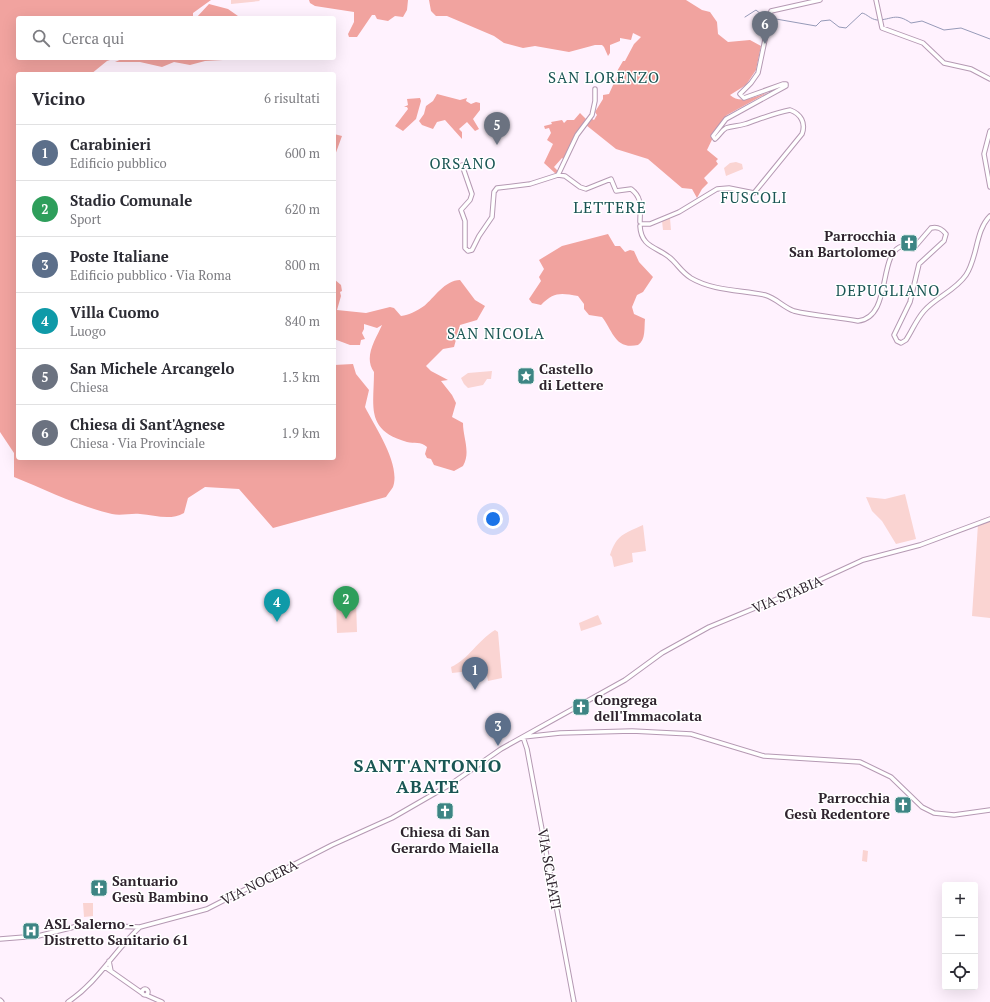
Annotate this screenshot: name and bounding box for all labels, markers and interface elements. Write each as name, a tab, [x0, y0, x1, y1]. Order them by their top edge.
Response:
pin: 6	[752, 11, 778, 44]
search box	[16, 16, 336, 60]
icon: search	[30, 27, 52, 49]
text: Cerca qui	[62, 28, 124, 48]
district label: SAN LORENZO	[548, 67, 660, 87]
text: Vicino	[32, 87, 85, 110]
text: 6 risultati	[264, 89, 320, 107]
pin: 5	[484, 112, 510, 145]
text: Carabinieri	[70, 134, 151, 154]
text: 1	[41, 144, 49, 162]
text: 600 m	[285, 144, 320, 162]
district label: ORSANO	[429, 153, 497, 173]
text: Edificio pubblico	[70, 154, 167, 172]
district label: FUSCOLI	[720, 187, 788, 207]
text: Stadio Comunale	[70, 190, 192, 210]
district label: LETTERE	[573, 196, 647, 218]
text: 2	[41, 200, 49, 218]
text: 620 m	[285, 200, 320, 218]
text: Sport	[70, 210, 101, 228]
place label: Parrocchia San Bartolomeo	[789, 226, 896, 261]
church icon: Parrocchia San Bartolomeo	[899, 233, 919, 253]
text: Poste Italiane	[70, 246, 169, 266]
text: 3	[41, 256, 49, 274]
text: 800 m	[285, 256, 320, 274]
text: Edificio pubblico · Via Roma	[70, 266, 231, 284]
district label: DEPUGLIANO	[836, 280, 940, 300]
text: Villa Cuomo	[70, 302, 159, 322]
text: 4	[41, 312, 49, 330]
text: 840 m	[285, 312, 320, 330]
text: Luogo	[70, 322, 106, 340]
district label: SAN NICOLA	[447, 323, 545, 343]
text: San Michele Arcangelo	[70, 358, 234, 378]
place label: Castello di Lettere	[539, 359, 604, 394]
place icon: Castello di Lettere	[516, 366, 536, 386]
text: 5	[41, 368, 49, 386]
text: 1.3 km	[281, 368, 320, 386]
text: Chiesa	[70, 378, 109, 396]
text: Chiesa di Sant'Agnese	[70, 414, 225, 434]
text: 6	[41, 424, 49, 442]
text: 1.9 km	[281, 424, 320, 442]
text: Chiesa · Via Provinciale	[70, 434, 205, 452]
your location	[483, 509, 503, 529]
street label: VIA STABIA	[749, 570, 826, 617]
pin: 2	[333, 586, 359, 619]
pin: 4	[264, 589, 290, 622]
pin: 1	[462, 657, 488, 690]
place label: Congrega dell'Immacolata	[594, 690, 702, 725]
church icon: Congrega dell'Immacolata	[571, 697, 591, 717]
pin: 3	[485, 713, 511, 746]
district label: SANT'ANTONIO ABATE	[354, 753, 502, 798]
place label: Parrocchia Gesù Redentore	[784, 788, 890, 823]
church icon: Parrocchia Gesù Redentore	[893, 795, 913, 815]
church icon: Chiesa di San Gerardo Maiella	[435, 801, 455, 821]
place label: Chiesa di San Gerardo Maiella	[391, 822, 499, 857]
street label: VIA SCAFATI	[534, 827, 566, 911]
street label: VIA NOCERA	[218, 854, 301, 909]
place label: Santuario Gesù Bambino	[112, 871, 208, 906]
church icon: Santuario Gesù Bambino	[89, 878, 109, 898]
map controls	[942, 882, 978, 990]
button: +	[942, 882, 978, 918]
place label: ASL Salerno - Distretto Sanitario 61	[44, 914, 189, 949]
button: −	[942, 918, 978, 954]
hospital icon: ASL Salerno - Distretto Sanitario 61	[21, 921, 41, 941]
button: locate	[942, 954, 978, 990]

